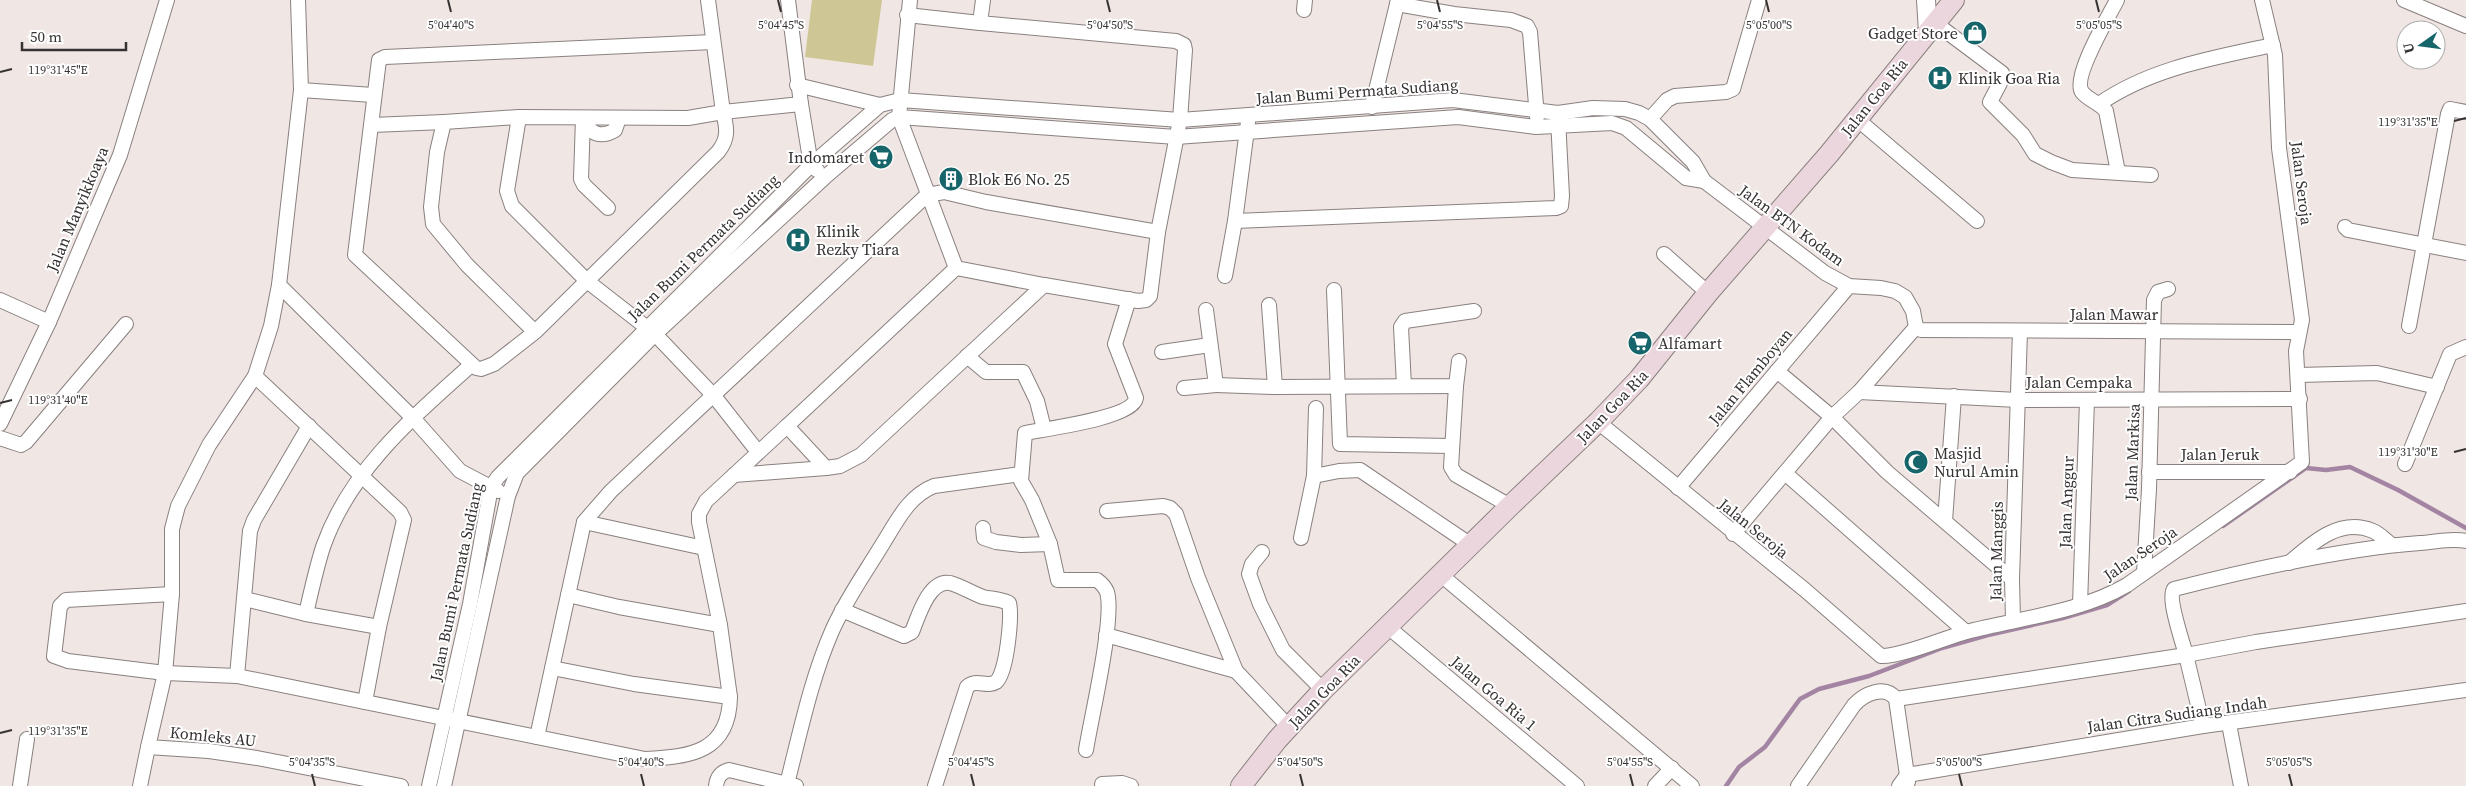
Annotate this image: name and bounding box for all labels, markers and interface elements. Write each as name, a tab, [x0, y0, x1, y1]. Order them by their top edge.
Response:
text: 5°04'40"S	[428, 17, 474, 33]
text: 5°04'45"S	[758, 17, 804, 33]
text: 5°04'50"S	[1087, 17, 1133, 33]
text: 5°04'55"S	[1417, 17, 1463, 33]
text: 5°05'00"S	[1746, 17, 1792, 33]
text: 5°05'05"S	[2076, 17, 2122, 33]
scale bar	[22, 20, 126, 52]
shop icon: Gadget Store	[1962, 20, 1988, 46]
north arrow	[2396, 20, 2446, 70]
place label: Gadget Store	[1868, 22, 1958, 44]
text: 50 m	[30, 26, 62, 47]
text: U	[2397, 41, 2419, 56]
street label: Jalan Goa Ria	[1835, 53, 1913, 142]
text: 119°31'45"E	[28, 62, 88, 78]
hospital icon: Klinik Goa Ria	[1927, 65, 1953, 91]
place label: Klinik Goa Ria	[1958, 67, 2061, 89]
street label: Jalan Bumi Permata Sudiang	[1254, 73, 1459, 109]
text: 119°31'35"E	[2378, 114, 2438, 130]
street label: Jalan Seroja	[2286, 139, 2318, 227]
street label: Jalan Manyikkoaya	[40, 142, 114, 276]
supermarket icon: Indomaret	[868, 144, 894, 170]
place label: Indomaret	[788, 146, 865, 168]
building icon: Blok E6 No. 25	[938, 166, 964, 192]
place label: Blok E6 No. 25	[968, 168, 1070, 190]
street label: Jalan Bumi Permata Sudiang	[622, 169, 783, 326]
street label: Jalan BTN Kodam	[1734, 179, 1849, 271]
place label: Klinik Rezky Tiara	[816, 220, 900, 260]
hospital icon: Klinik Rezky Tiara	[785, 227, 811, 253]
street label: Jalan Mawar	[2069, 303, 2159, 325]
street label: Jalan Flamboyan	[1702, 323, 1797, 430]
supermarket icon: Alfamart	[1627, 330, 1653, 356]
place label: Alfamart	[1658, 332, 1723, 354]
street label: Jalan Goa Ria	[1570, 364, 1653, 448]
street label: Jalan Cempaka	[2025, 371, 2133, 393]
text: 119°31'40"E	[28, 392, 88, 408]
street label: Jalan Markisa	[2119, 402, 2145, 502]
place label: Masjid Nurul Amin	[1934, 442, 2019, 482]
street label: Jalan Jeruk	[2180, 443, 2259, 465]
text: 119°31'30"E	[2378, 444, 2438, 460]
mosque icon: Masjid Nurul Amin	[1903, 449, 1929, 475]
street label: Jalan Anggur	[2053, 455, 2079, 550]
street label: Jalan Bumi Permata Sudiang	[424, 481, 488, 684]
street label: Jalan Seroja	[1714, 492, 1794, 564]
street label: Jalan Manggis	[1984, 501, 2008, 602]
street label: Jalan Seroja	[2098, 520, 2182, 586]
street label: Jalan Goa Ria	[1282, 649, 1365, 733]
street label: Jalan Goa Ria 1	[1445, 650, 1542, 736]
street label: Jalan Citra Sudiang Indah	[2085, 690, 2269, 738]
street label: Komleks AU	[169, 721, 258, 752]
text: 119°31'35"E	[28, 723, 88, 739]
text: 5°04'35"S	[289, 754, 335, 770]
text: 5°04'40"S	[618, 754, 664, 770]
text: 5°04'45"S	[948, 754, 994, 770]
text: 5°04'50"S	[1277, 754, 1323, 770]
text: 5°04'55"S	[1607, 754, 1653, 770]
text: 5°05'00"S	[1936, 754, 1982, 770]
text: 5°05'05"S	[2266, 754, 2312, 770]

